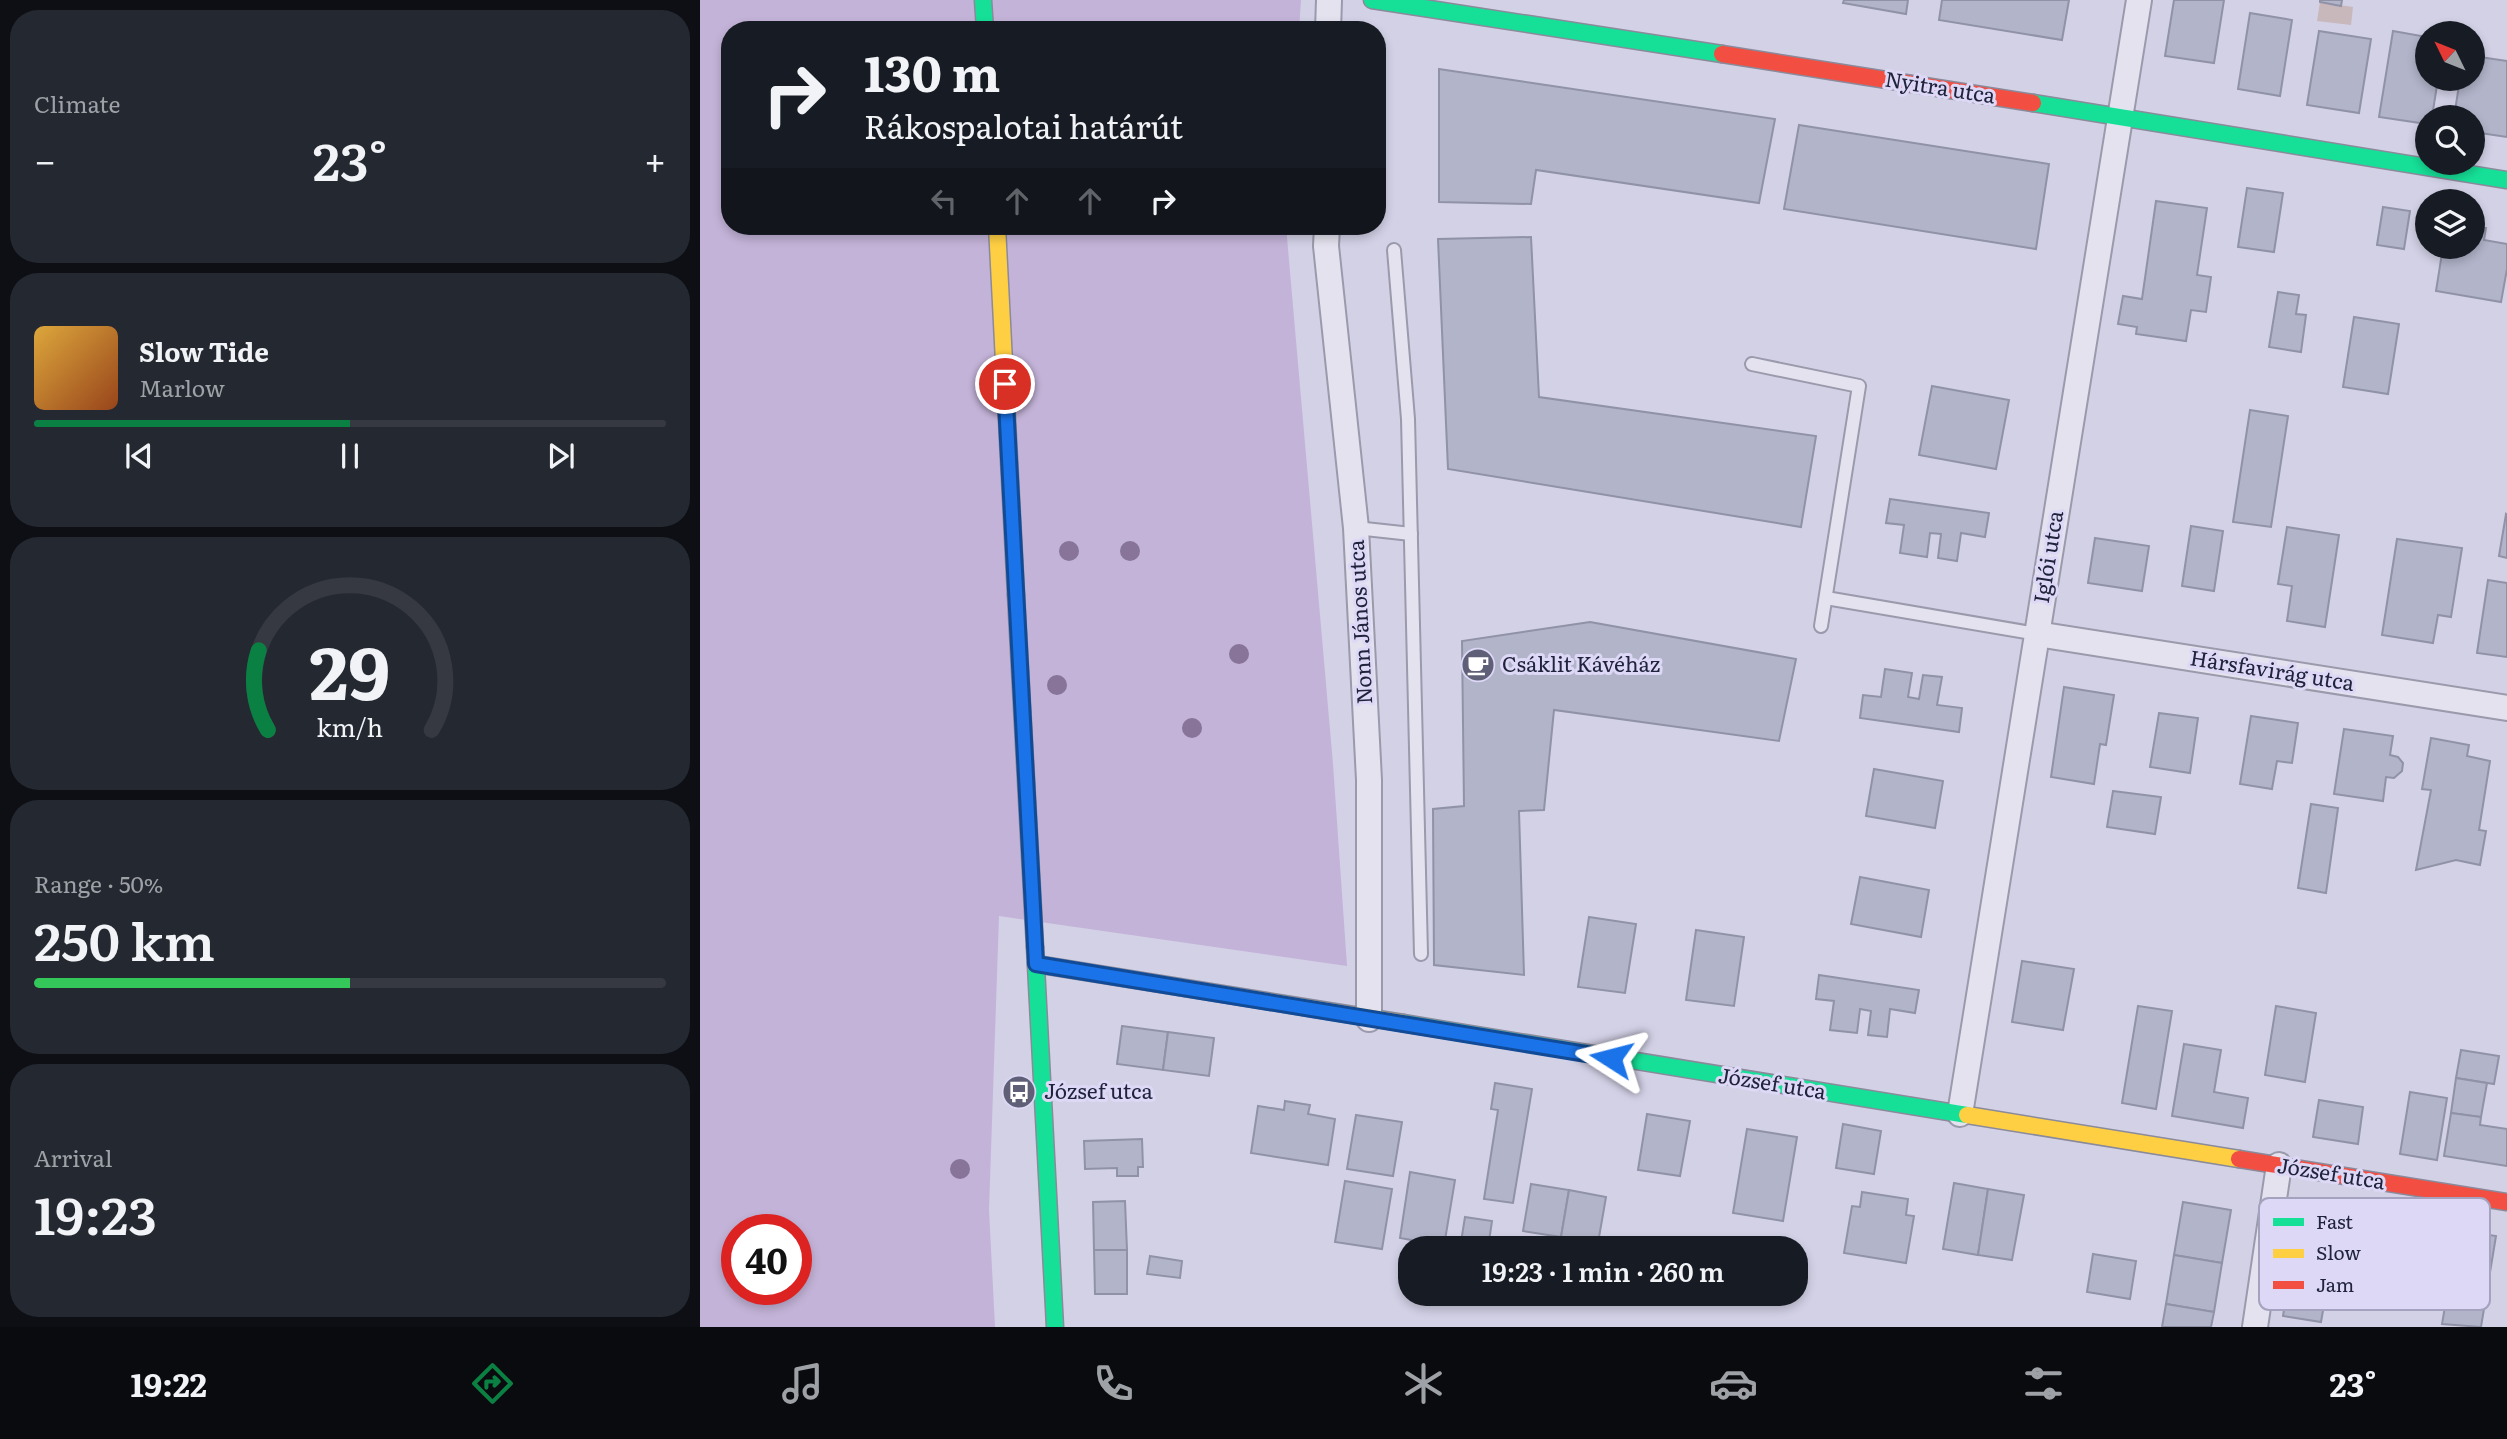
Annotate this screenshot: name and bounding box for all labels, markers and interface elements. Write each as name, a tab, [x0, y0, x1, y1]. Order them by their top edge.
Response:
north arrow	[2415, 21, 2485, 91]
map controls	[2415, 21, 2485, 259]
text: 130 m	[864, 34, 1000, 107]
icon: right	[749, 49, 840, 140]
street label: Nyitra utca	[1883, 62, 1998, 110]
text: Climate	[34, 86, 120, 120]
text: Rákospalotai határút	[864, 101, 1183, 149]
button: search	[2415, 105, 2485, 175]
text: 23°	[313, 120, 387, 197]
text: −	[34, 130, 56, 187]
text: +	[644, 130, 666, 187]
icon: left	[925, 182, 963, 220]
icon: ahead	[998, 182, 1036, 220]
icon: ahead	[1071, 182, 1109, 220]
icon: right	[1144, 182, 1182, 220]
button: layers	[2415, 189, 2485, 259]
text: Slow Tide	[139, 331, 269, 370]
pin	[975, 354, 1035, 414]
icon: arrive	[986, 365, 1024, 403]
text: Marlow	[139, 370, 225, 404]
icon: previous	[120, 437, 158, 475]
icon: pause	[331, 437, 369, 475]
icon: next	[542, 437, 580, 475]
street label: Iglói utca	[2024, 507, 2069, 605]
street label: Nonn János utca	[1339, 538, 1378, 705]
text: 29	[309, 614, 391, 722]
street label: Hársfavirág utca	[2188, 640, 2357, 697]
cafe icon: Csáklit Kávéház	[1459, 646, 1497, 684]
place label: Csáklit Kávéház	[1502, 647, 1660, 678]
text: km/h	[317, 707, 383, 744]
text: Range · 50%	[34, 866, 163, 900]
text: 250 km	[34, 900, 215, 977]
position arrow	[1574, 1021, 1648, 1095]
street label: József utca	[1716, 1058, 1829, 1105]
bus stop icon: József utca	[1000, 1073, 1038, 1111]
place label: József utca	[1044, 1074, 1154, 1105]
text: Arrival	[34, 1140, 113, 1174]
street label: József utca	[2275, 1148, 2388, 1195]
text: 19:23	[34, 1174, 157, 1251]
legend	[2259, 1198, 2490, 1310]
text: Fast	[2316, 1207, 2353, 1235]
speed limit sign: 40	[721, 1214, 812, 1305]
text: Slow	[2316, 1238, 2361, 1266]
text: 19:23 · 1 min · 260 m	[1482, 1251, 1724, 1290]
text: Jam	[2316, 1270, 2354, 1298]
text: 19:22	[131, 1359, 207, 1407]
icon: directions	[468, 1359, 517, 1408]
icon: music	[778, 1359, 827, 1408]
icon: phone	[1089, 1359, 1138, 1408]
icon: climate	[1399, 1359, 1448, 1408]
icon: car	[1709, 1359, 1758, 1408]
icon: filters	[2019, 1359, 2068, 1408]
text: 23°	[2329, 1359, 2376, 1407]

